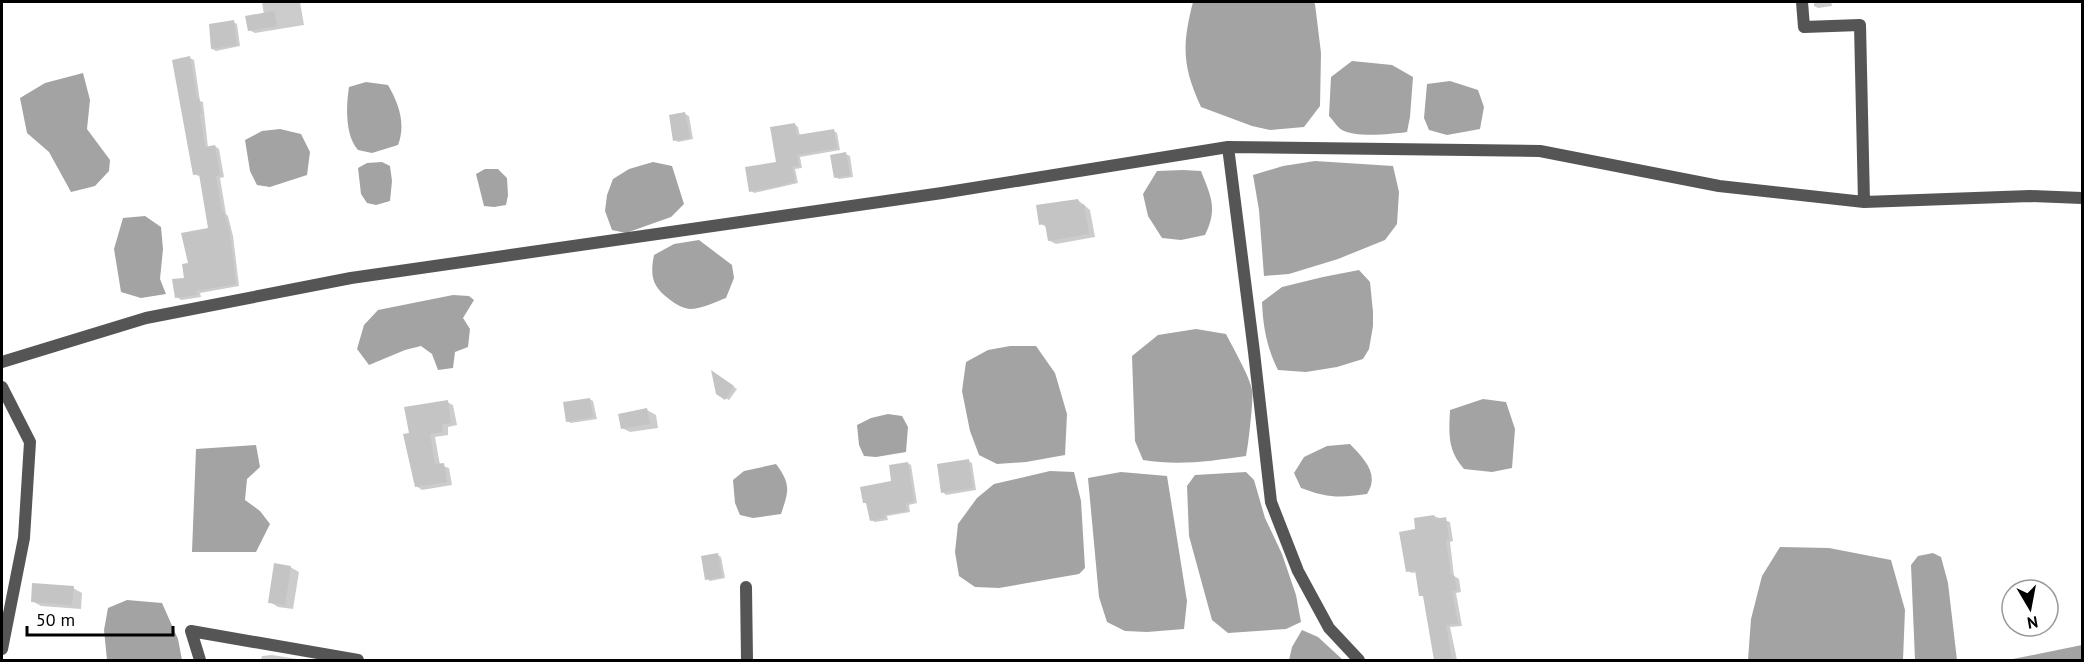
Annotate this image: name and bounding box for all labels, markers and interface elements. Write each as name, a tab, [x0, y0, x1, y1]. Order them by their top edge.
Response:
north arrow	[2000, 578, 2060, 638]
scale bar	[27, 599, 172, 637]
text: 50 m	[36, 608, 75, 631]
text: N	[2026, 612, 2040, 634]

